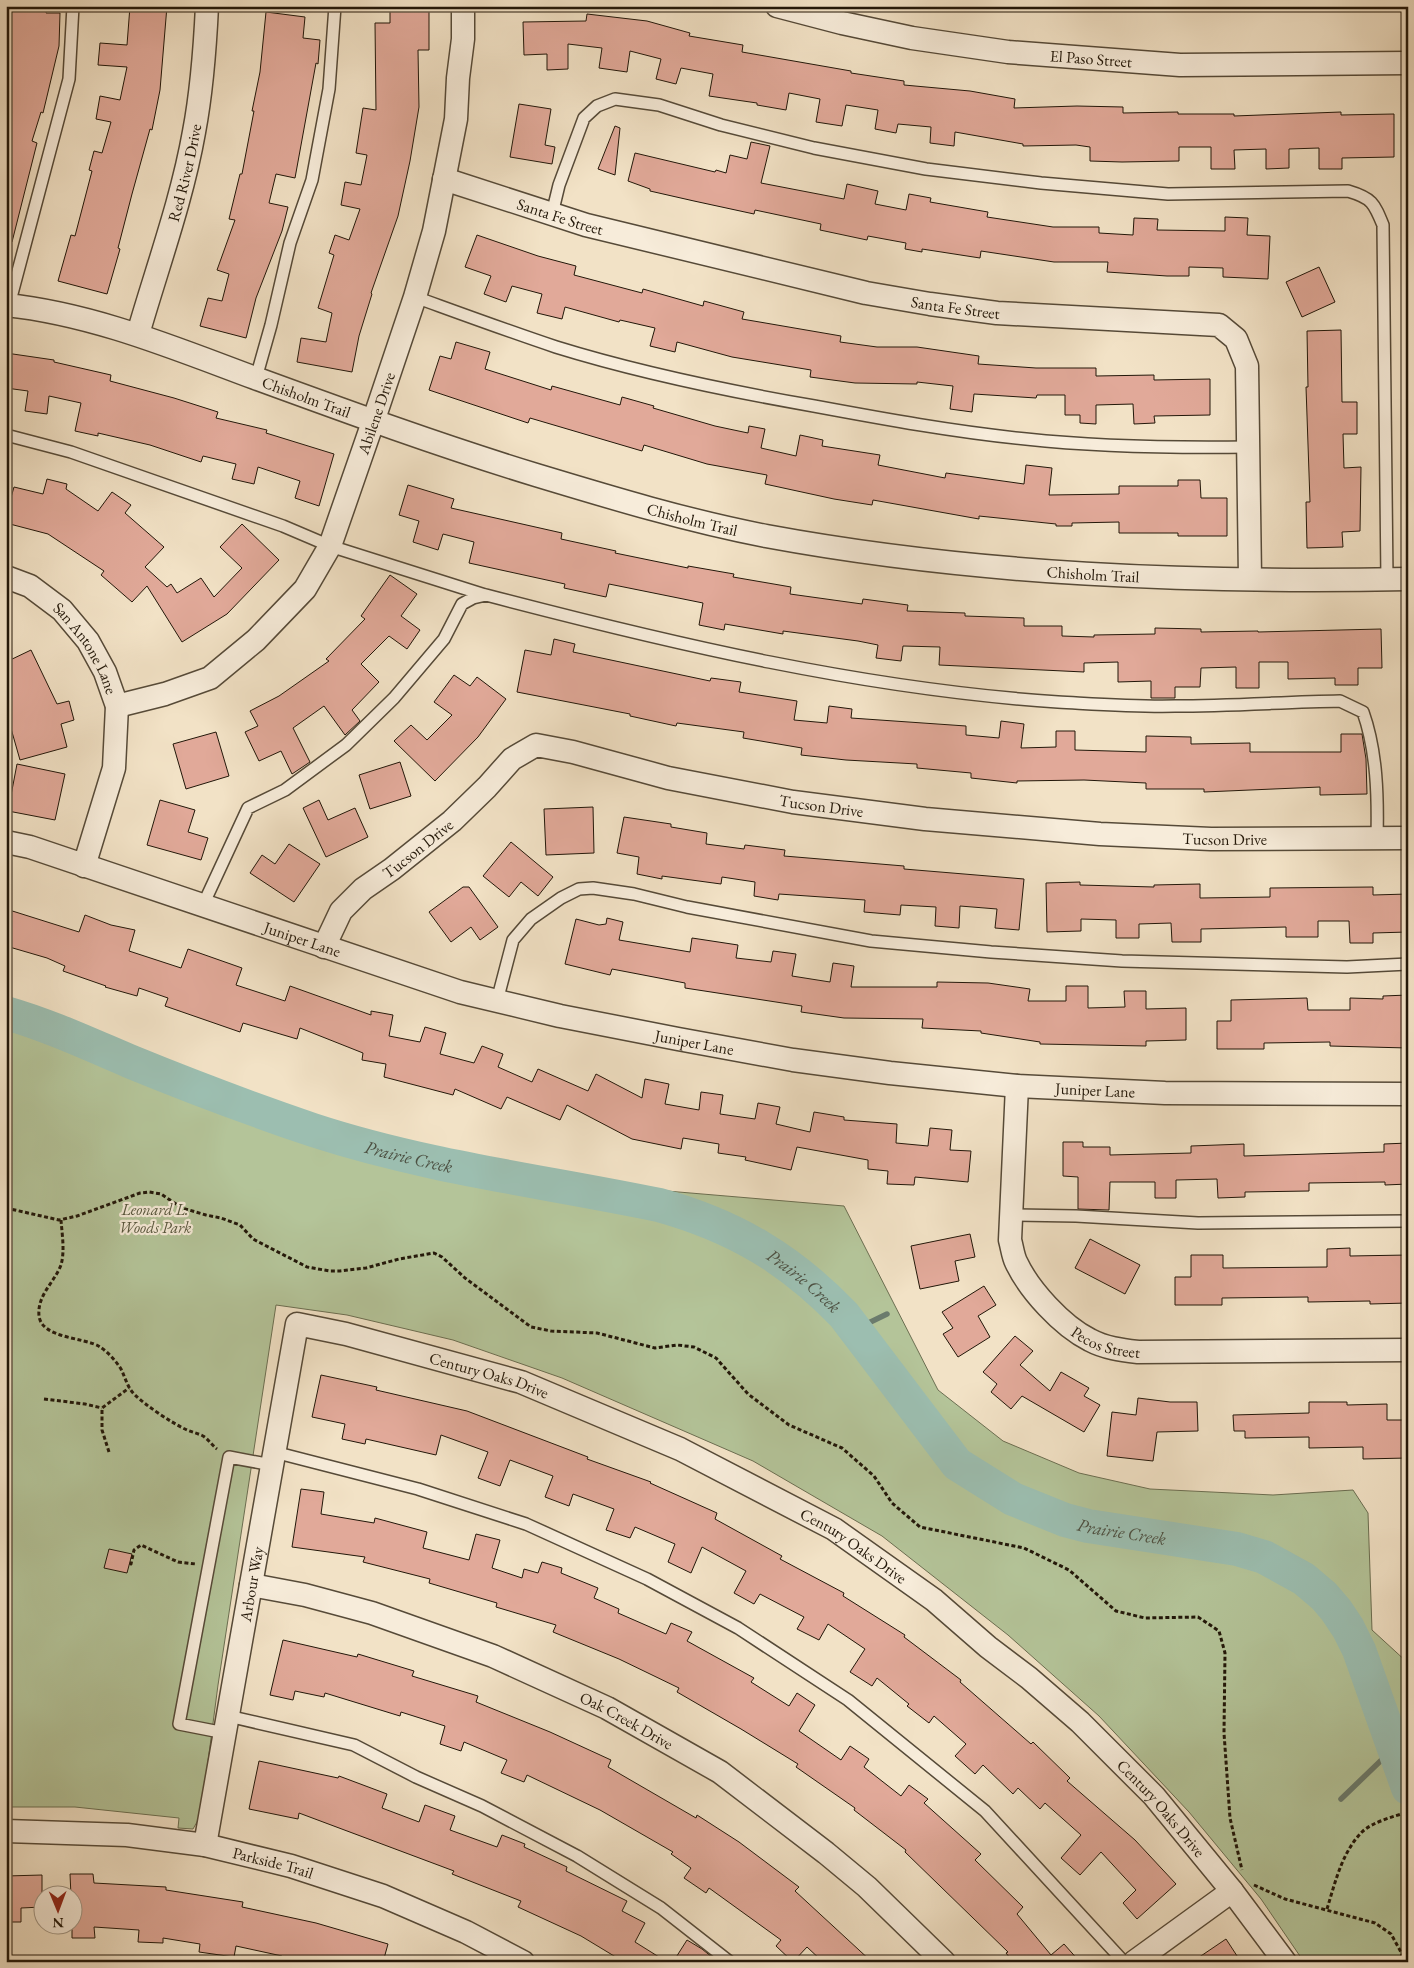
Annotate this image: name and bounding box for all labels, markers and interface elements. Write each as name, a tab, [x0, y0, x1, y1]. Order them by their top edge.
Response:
street label: El Paso Street	[1049, 45, 1133, 72]
street label: Red River Drive	[162, 122, 206, 224]
street label: Santa Fe Street	[514, 193, 605, 239]
street label: Santa Fe Street	[909, 290, 1000, 324]
street label: Abilene Drive	[352, 369, 400, 458]
street label: Chisholm Trail	[259, 371, 354, 422]
street label: Chisholm Trail	[645, 498, 740, 540]
street label: Chisholm Trail	[1046, 561, 1140, 587]
street label: San Antone Lane	[49, 597, 122, 697]
street label: Tucson Drive	[777, 789, 865, 821]
street label: Tucson Drive	[378, 814, 457, 883]
street label: Tucson Drive	[1182, 827, 1267, 850]
street label: Juniper Lane	[259, 916, 344, 962]
street label: Juniper Lane	[651, 1024, 736, 1059]
street label: Juniper Lane	[1053, 1077, 1135, 1102]
water label: Prairie Creek	[362, 1134, 455, 1177]
park label: Leonard L. Woods Park	[119, 1199, 192, 1238]
water label: Prairie Creek	[763, 1243, 846, 1317]
street label: Pecos Street	[1067, 1321, 1141, 1363]
street label: Century Oaks Drive	[427, 1347, 552, 1403]
street label: Century Oaks Drive	[797, 1503, 911, 1588]
water label: Prairie Creek	[1075, 1512, 1168, 1549]
street label: Arbour Way	[234, 1544, 268, 1624]
street label: Oak Creek Drive	[577, 1687, 677, 1754]
street label: Century Oaks Drive	[1113, 1755, 1210, 1861]
street label: Parkside Trail	[231, 1842, 316, 1883]
north arrow	[32, 1886, 82, 1936]
text: N	[52, 1914, 64, 1932]

